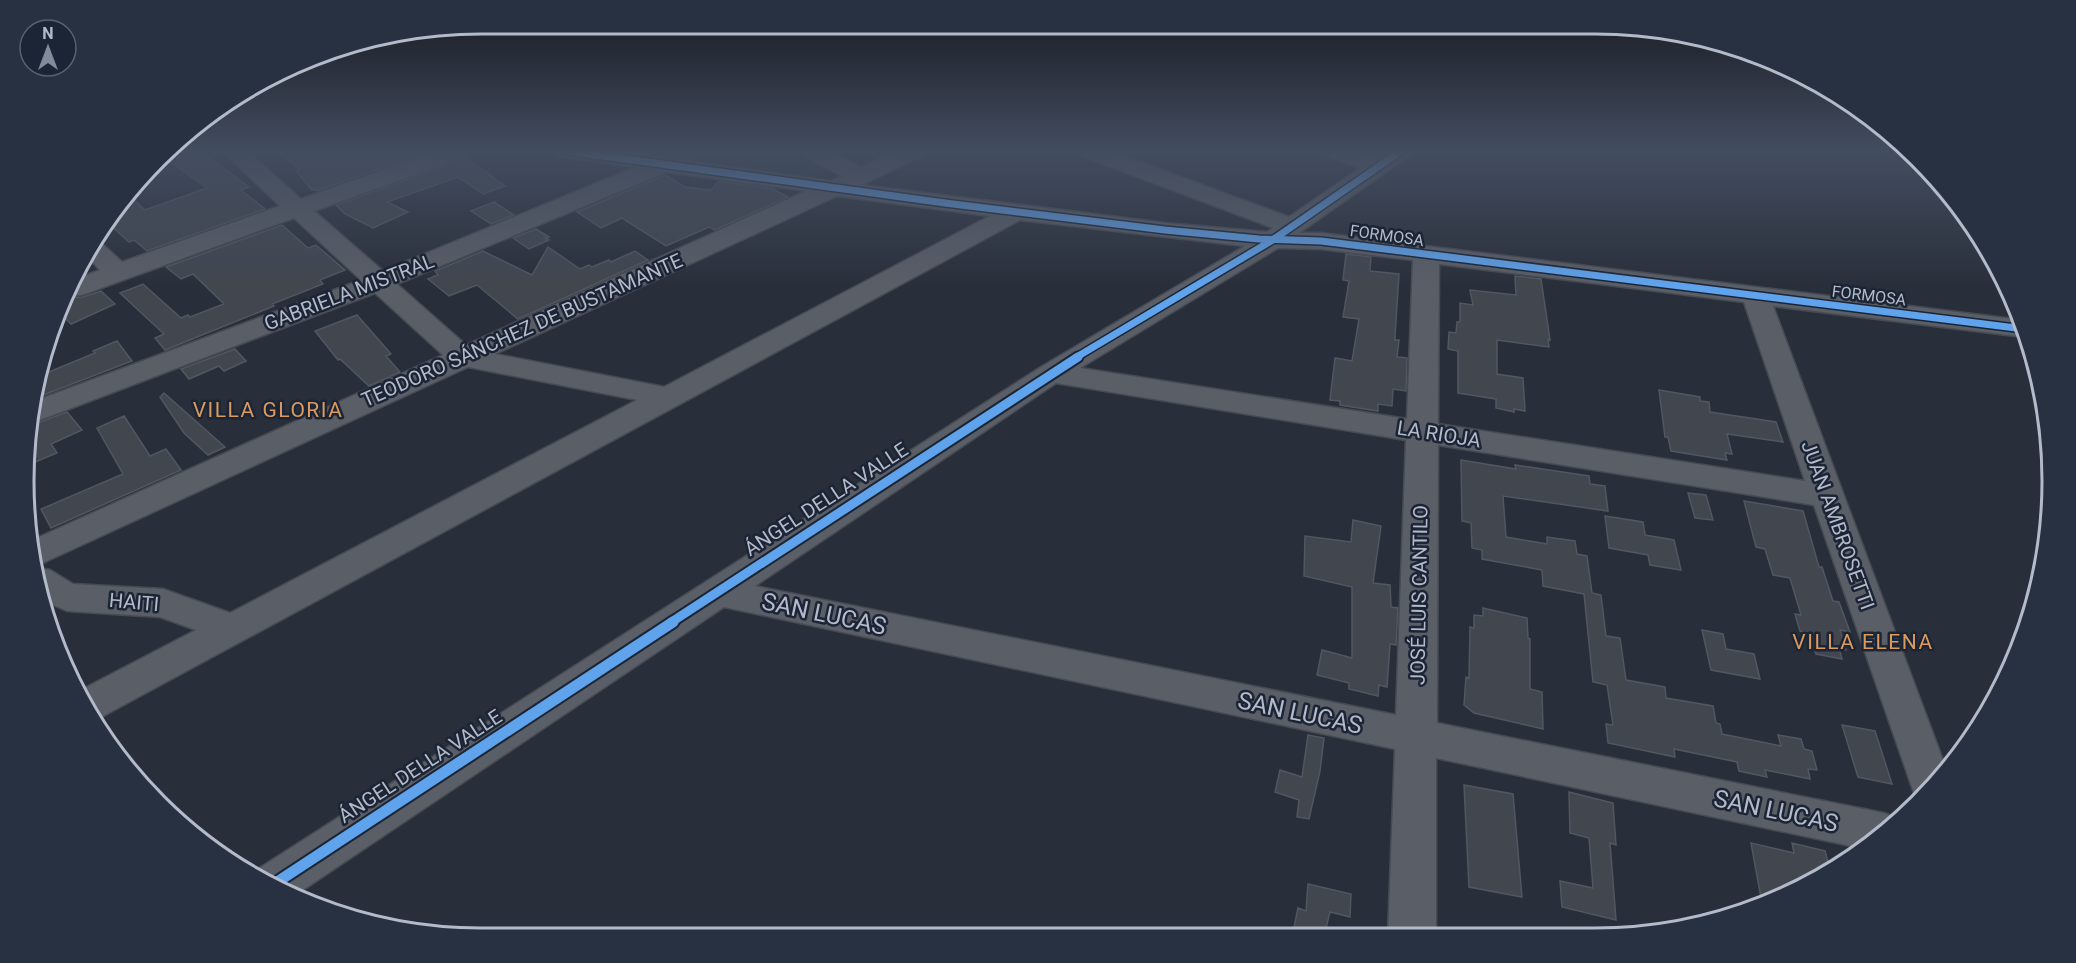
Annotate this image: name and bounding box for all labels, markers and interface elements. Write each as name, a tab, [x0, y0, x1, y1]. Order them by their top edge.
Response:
north arrow	[18, 18, 78, 78]
text: N	[42, 24, 54, 43]
street label: FORMOSA	[1349, 221, 1426, 250]
street label: GABRIELA MISTRAL	[261, 248, 438, 335]
street label: TEODORO SÁNCHEZ DE BUSTAMANTE	[358, 248, 686, 412]
street label: FORMOSA	[1831, 282, 1908, 310]
district label: VILLA GLORIA	[193, 398, 343, 422]
street label: LA RIOJA	[1395, 416, 1483, 452]
street label: ÁNGEL DELLA VALLE	[740, 437, 912, 561]
street label: JUAN AMBROSETTI	[1796, 437, 1880, 613]
street label: JOSÉ LUIS CANTILO	[1405, 505, 1433, 685]
street label: SAN LUCAS	[759, 587, 889, 641]
street label: HAITI	[108, 588, 160, 616]
district label: VILLA ELENA	[1792, 630, 1934, 654]
street label: SAN LUCAS	[1235, 686, 1365, 740]
street label: ÁNGEL DELLA VALLE	[334, 704, 506, 828]
street label: SAN LUCAS	[1711, 784, 1841, 838]

